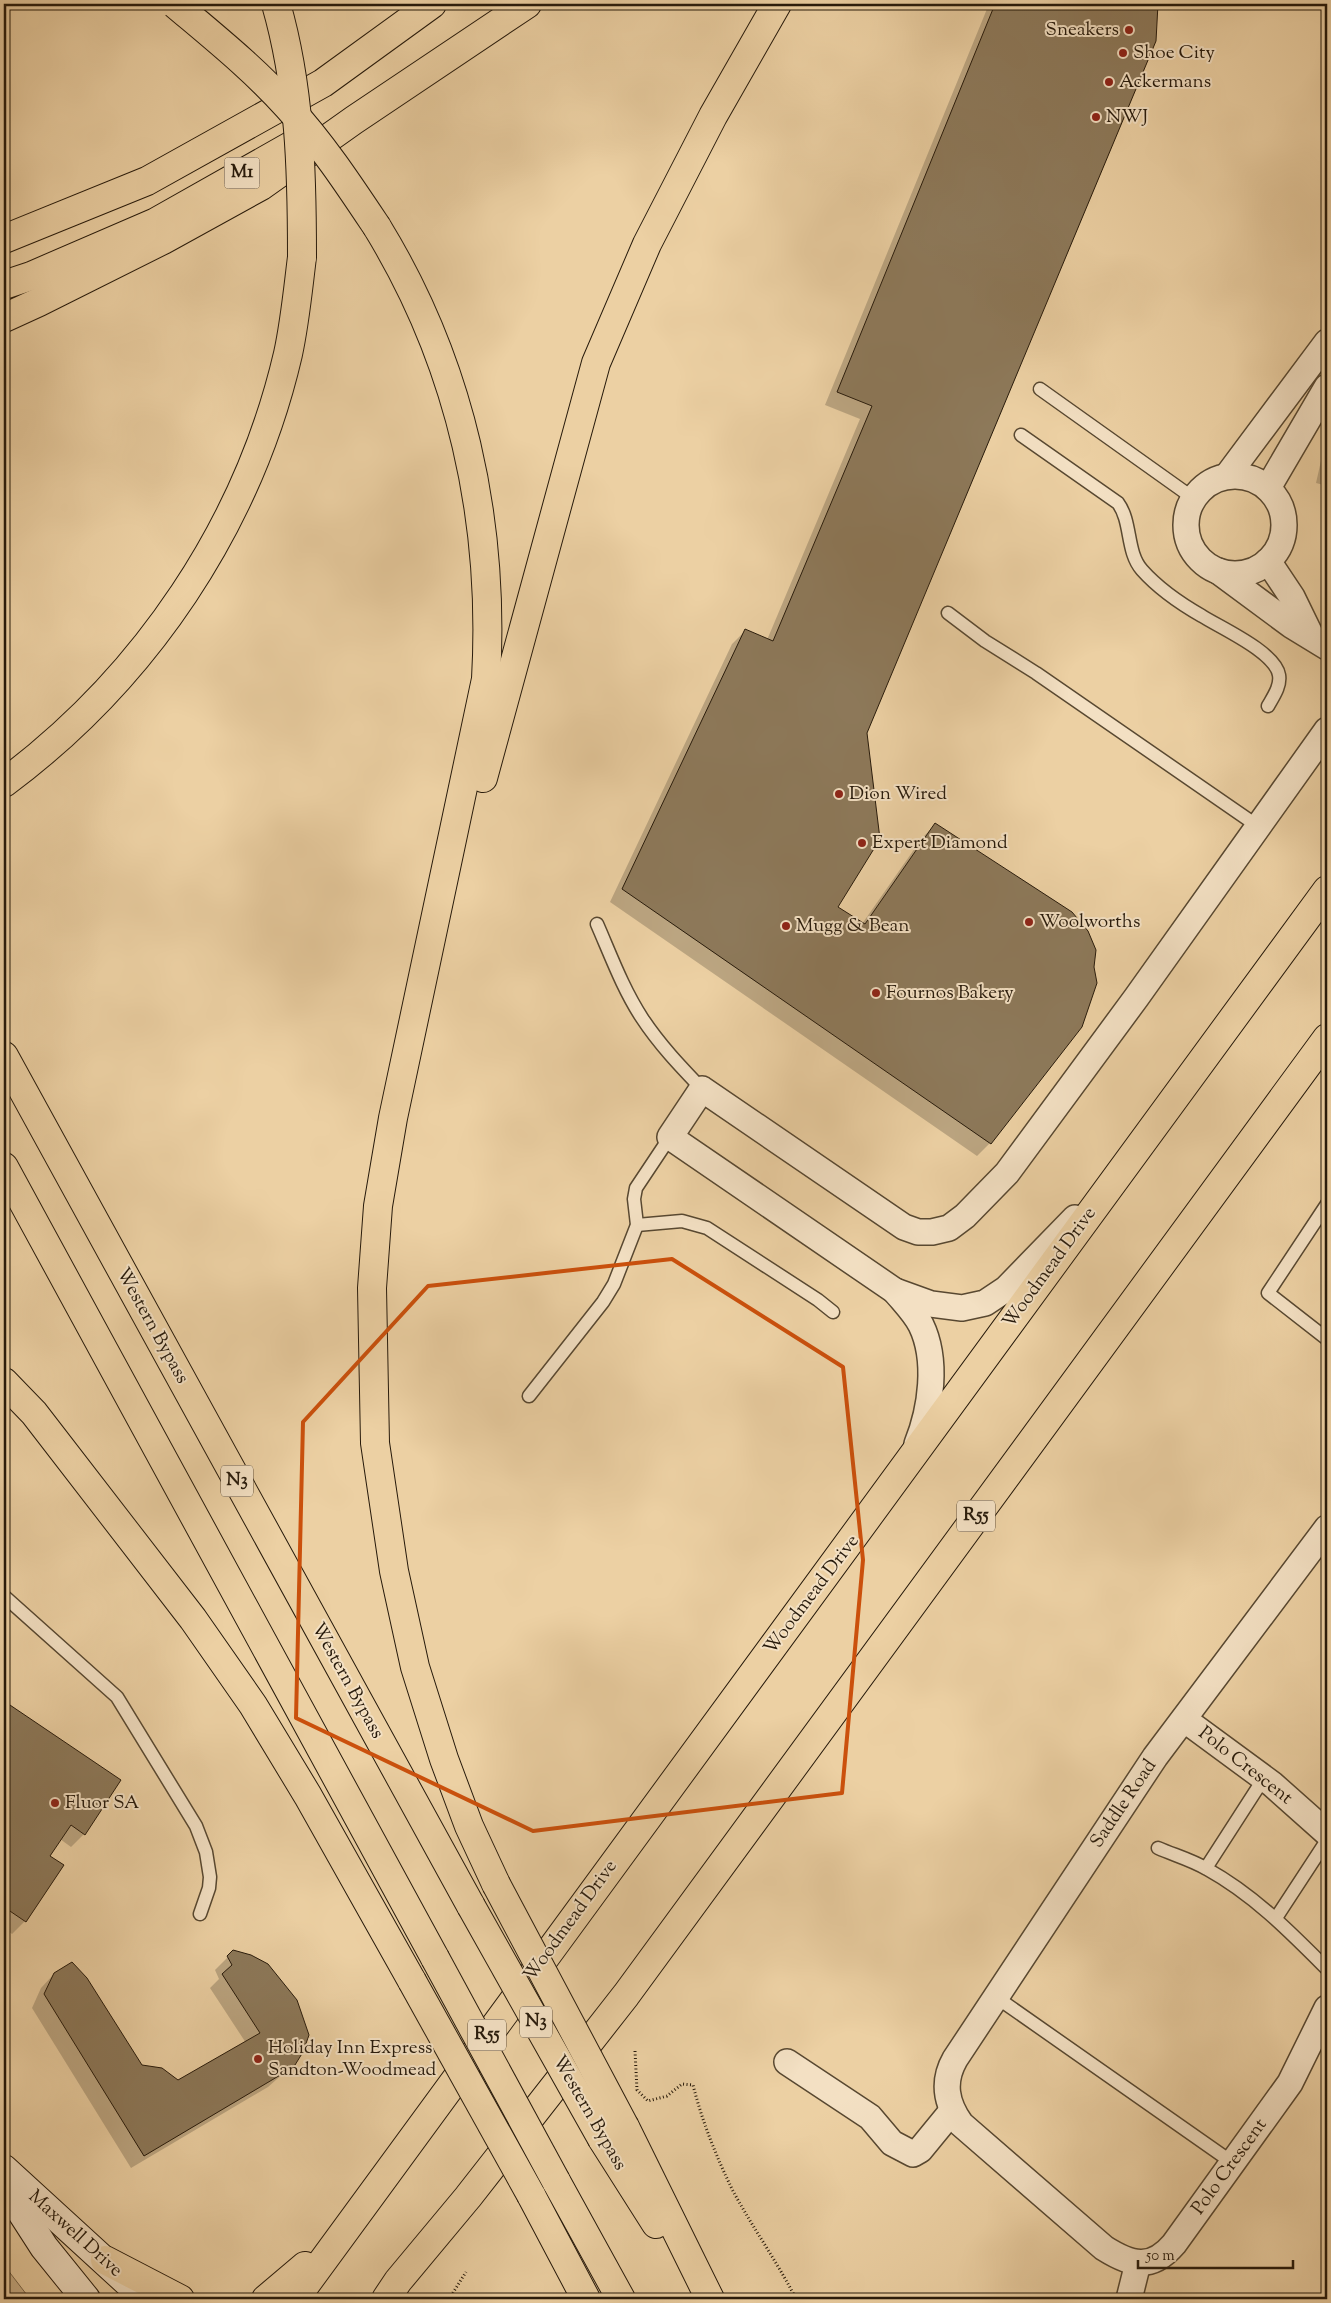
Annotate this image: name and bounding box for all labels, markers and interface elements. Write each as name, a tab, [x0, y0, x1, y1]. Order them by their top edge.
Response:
place label: Sneakers	[1046, 17, 1119, 44]
marker: Sneakers	[1123, 24, 1135, 36]
place label: Shoe City	[1133, 40, 1215, 67]
marker: Shoe City	[1117, 47, 1129, 59]
place label: Ackermans	[1119, 69, 1211, 96]
marker: Ackermans	[1103, 76, 1115, 88]
place label: NWJ	[1106, 104, 1148, 131]
marker: NWJ	[1090, 111, 1102, 123]
road number: M1	[224, 158, 260, 188]
place label: Dion Wired	[849, 781, 947, 808]
marker: Dion Wired	[833, 788, 845, 800]
place label: Expert Diamond	[872, 830, 1008, 857]
marker: Expert Diamond	[856, 837, 868, 849]
place label: Woolworths	[1039, 909, 1140, 936]
place label: Mugg & Bean	[796, 913, 909, 940]
marker: Woolworths	[1023, 916, 1035, 928]
marker: Mugg & Bean	[780, 920, 792, 932]
place label: Fournos Bakery	[886, 980, 1014, 1007]
marker: Fournos Bakery	[870, 987, 882, 999]
street label: Woodmead Drive	[997, 1202, 1103, 1334]
street label: Western Bypass	[109, 1263, 195, 1389]
road number: N3	[221, 1465, 253, 1496]
road number: R55	[957, 1500, 995, 1532]
street label: Woodmead Drive	[758, 1529, 866, 1661]
street label: Western Bypass	[304, 1618, 390, 1744]
street label: Polo Crescent	[1192, 1721, 1298, 1812]
street label: Saddle Road	[1084, 1754, 1164, 1854]
place label: Fluor SA	[65, 1790, 140, 1817]
marker: Fluor SA	[49, 1797, 61, 1809]
street label: Woodmead Drive	[518, 1855, 624, 1987]
road number: N3	[520, 2006, 552, 2038]
road number: R55	[468, 2020, 506, 2050]
place label: Holiday Inn Express Sandton-Woodmead	[268, 2035, 436, 2084]
street label: Western Bypass	[545, 2050, 633, 2176]
marker: Holiday Inn Express Sandton-Woodmead	[252, 2053, 264, 2065]
street label: Polo Crescent	[1186, 2113, 1274, 2221]
street label: Maxwell Drive	[22, 2184, 128, 2284]
scale bar	[1138, 2238, 1294, 2270]
text: 50 m	[1145, 2246, 1175, 2267]

